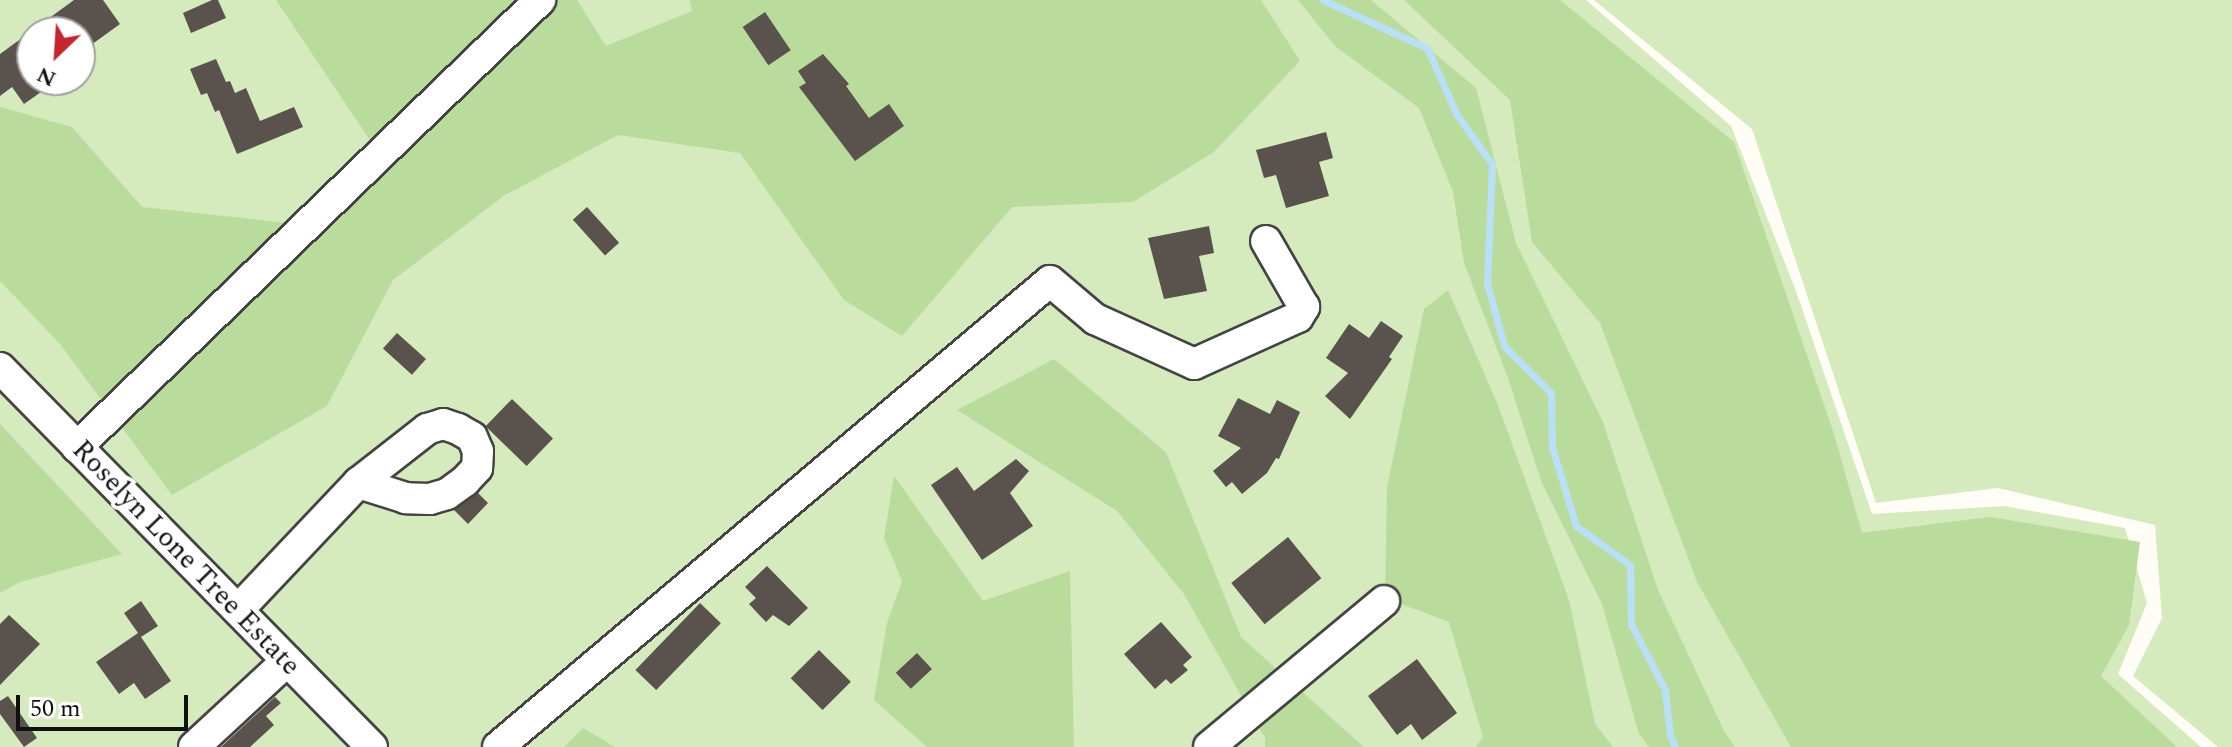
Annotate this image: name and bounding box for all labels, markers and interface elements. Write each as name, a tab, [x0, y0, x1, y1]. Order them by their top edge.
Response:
north arrow	[16, 16, 96, 96]
text: N	[31, 58, 62, 95]
street label: Roselyn Lone Tree Estate	[65, 433, 307, 683]
scale bar	[20, 679, 192, 729]
text: 50 m	[30, 691, 81, 727]

